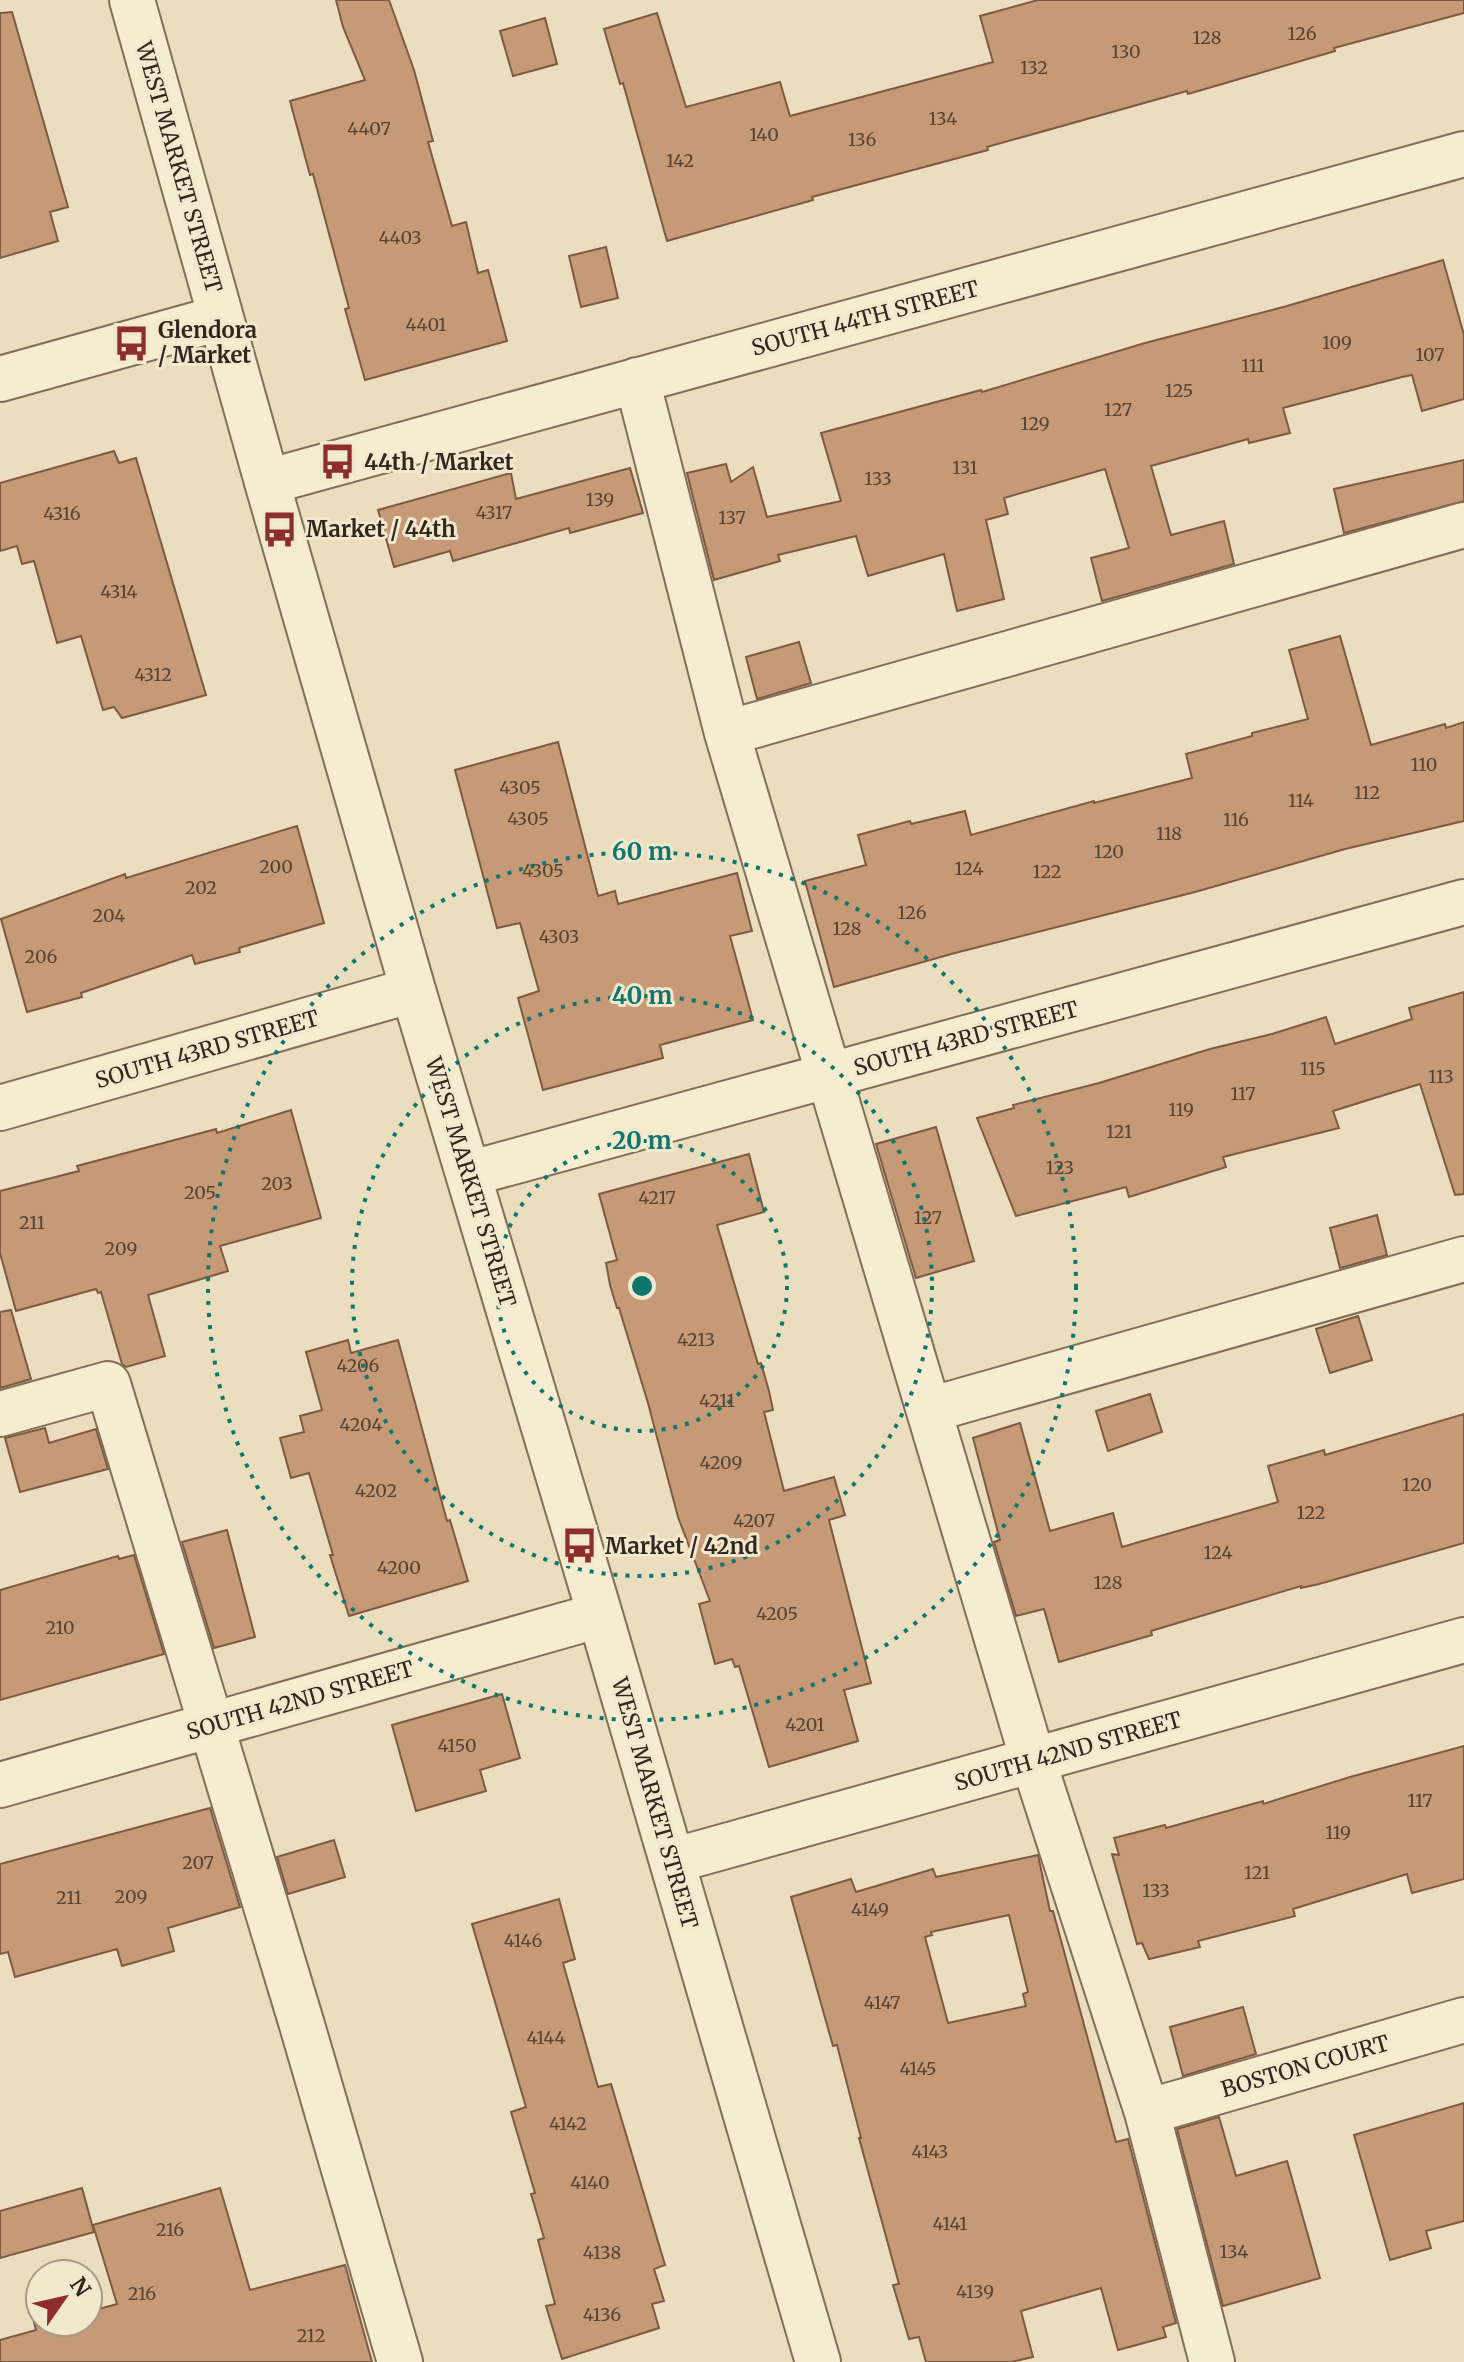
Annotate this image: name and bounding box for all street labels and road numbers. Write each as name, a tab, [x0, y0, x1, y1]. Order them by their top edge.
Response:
street label: WEST MARKET STREET	[129, 37, 228, 296]
street label: SOUTH 44TH STREET	[748, 274, 982, 362]
street label: SOUTH 43RD STREET	[851, 995, 1081, 1081]
street label: SOUTH 43RD STREET	[92, 1004, 322, 1094]
street label: WEST MARKET STREET	[419, 1053, 522, 1310]
street label: SOUTH 42ND STREET	[183, 1654, 417, 1746]
street label: WEST MARKET STREET	[605, 1673, 704, 1932]
street label: SOUTH 42ND STREET	[951, 1705, 1185, 1797]
street label: BOSTON COURT	[1218, 2029, 1392, 2103]

